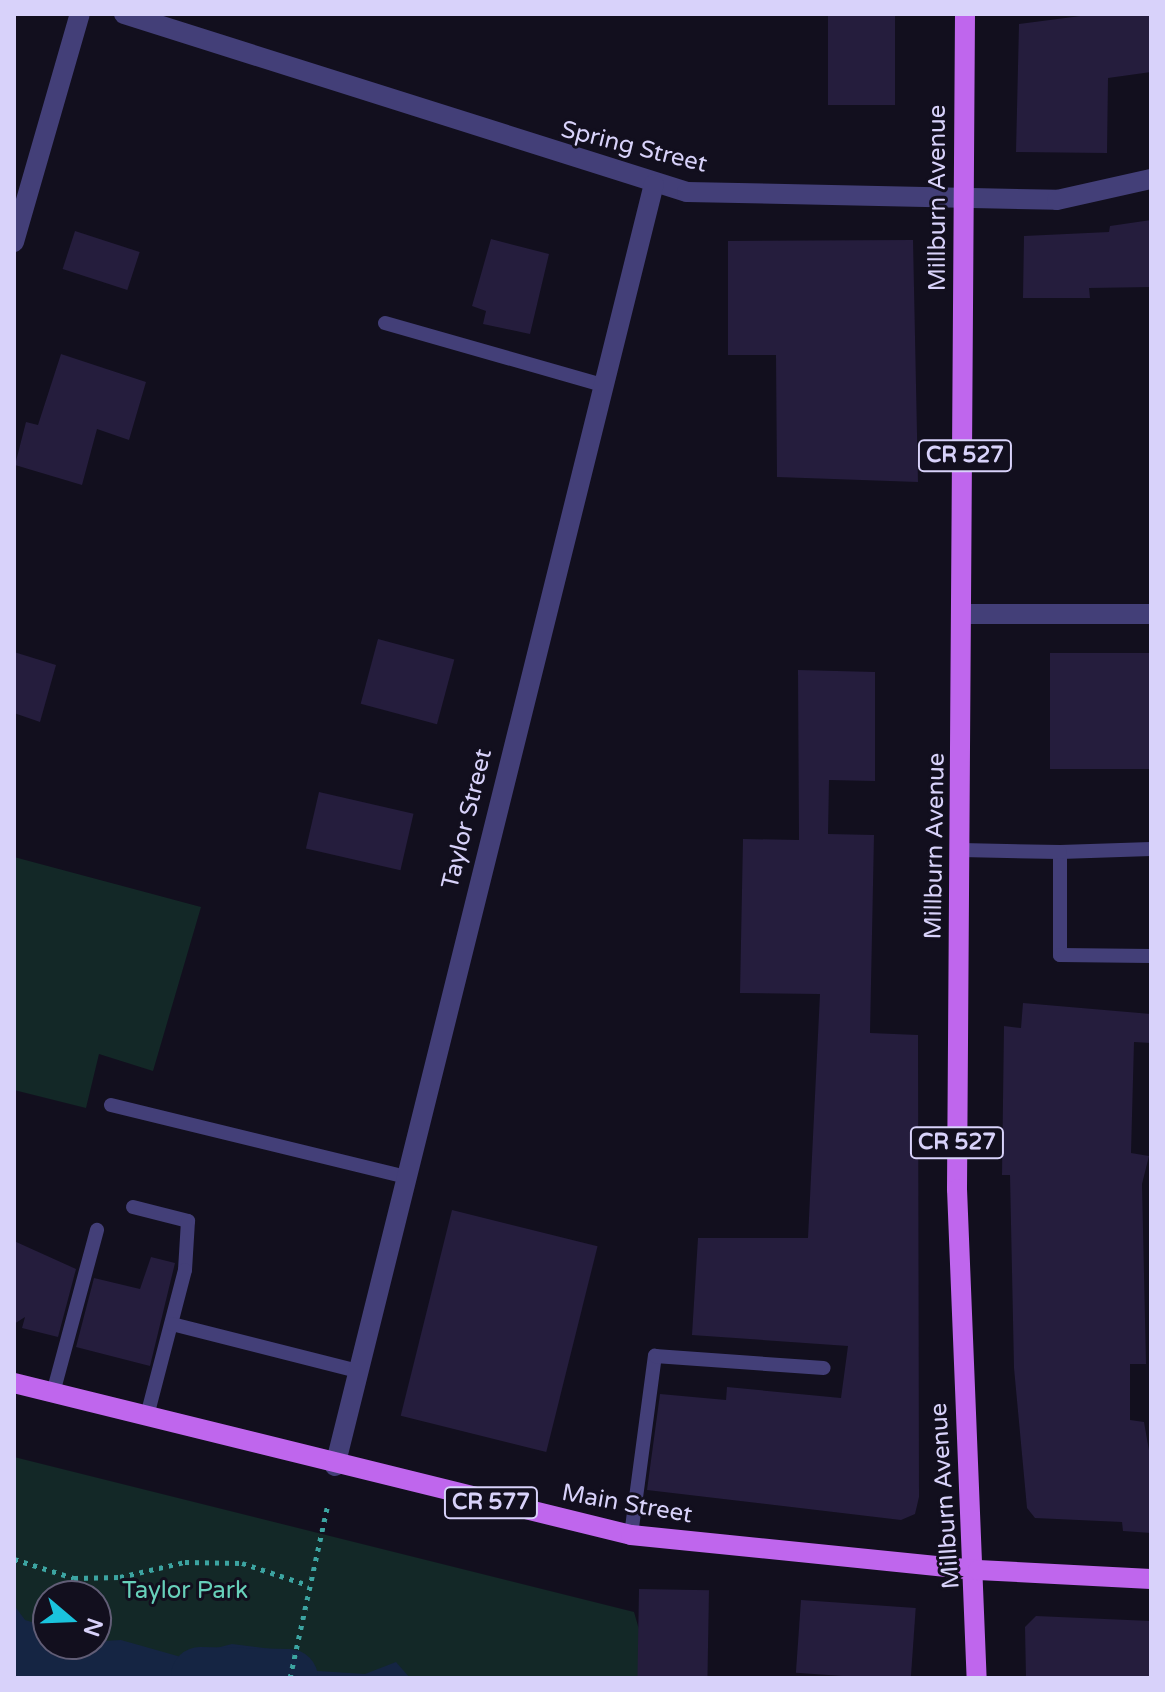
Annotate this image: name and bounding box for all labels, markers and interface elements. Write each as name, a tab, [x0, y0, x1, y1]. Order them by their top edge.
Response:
street label: Millburn Avenue	[924, 105, 952, 291]
street label: Spring Street	[558, 115, 710, 179]
road number: CR 527	[917, 438, 1013, 474]
street label: Taylor Street	[436, 746, 498, 892]
street label: Millburn Avenue	[919, 752, 951, 940]
road number: CR 527	[909, 1125, 1005, 1161]
street label: Millburn Avenue	[924, 1402, 966, 1590]
street label: Main Street	[559, 1478, 695, 1530]
road number: CR 577	[443, 1485, 539, 1521]
park label: Taylor Park	[122, 1577, 248, 1605]
north arrow	[32, 1580, 112, 1660]
text: N	[78, 1615, 108, 1640]

